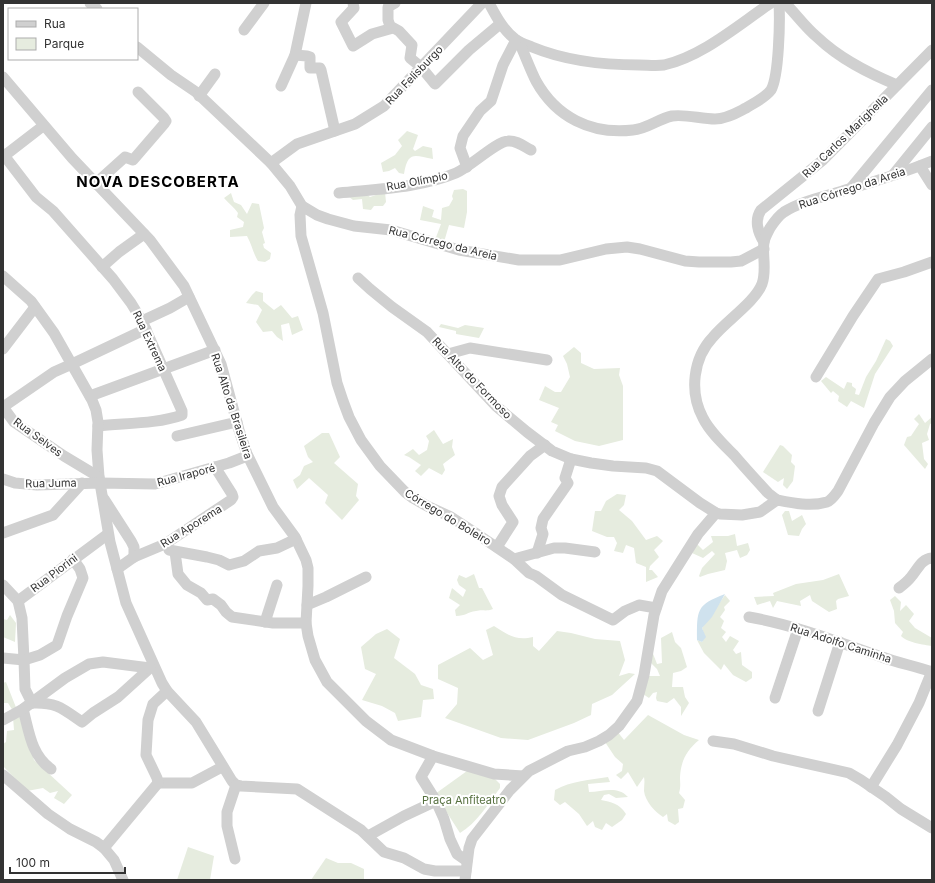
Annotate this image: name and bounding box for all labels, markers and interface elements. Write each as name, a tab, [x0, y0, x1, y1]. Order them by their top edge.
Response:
legend	[8, 8, 138, 60]
text: Rua	[44, 16, 66, 31]
text: Parque	[44, 36, 84, 51]
street label: Rua Felisburgo	[382, 42, 446, 108]
street label: Rua Carlos Marighella	[799, 91, 891, 181]
street label: Rua Córrego da Areia	[797, 164, 907, 212]
street label: Rua Olímpio	[385, 168, 449, 194]
district label: NOVA DESCOBERTA	[76, 172, 240, 191]
street label: Rua Córrego da Areia	[387, 223, 499, 263]
street label: Rua Extrema	[130, 308, 170, 374]
street label: Rua Alto do Formoso	[429, 334, 515, 422]
street label: Rua Alto da Brasileira	[208, 351, 256, 461]
street label: Rua Selves	[11, 415, 65, 460]
street label: Rua Iraporé	[155, 460, 217, 490]
street label: Rua Juma	[25, 476, 77, 490]
street label: Córrego do Boleiro	[402, 486, 494, 549]
street label: Rua Aporema	[158, 502, 224, 550]
street label: Rua Piorini	[28, 551, 80, 595]
street label: Rua Adolfo Caminha	[789, 620, 893, 666]
park label: Praça Anfiteatro	[422, 793, 506, 807]
scale bar	[10, 849, 125, 875]
text: 100 m	[16, 855, 50, 870]

